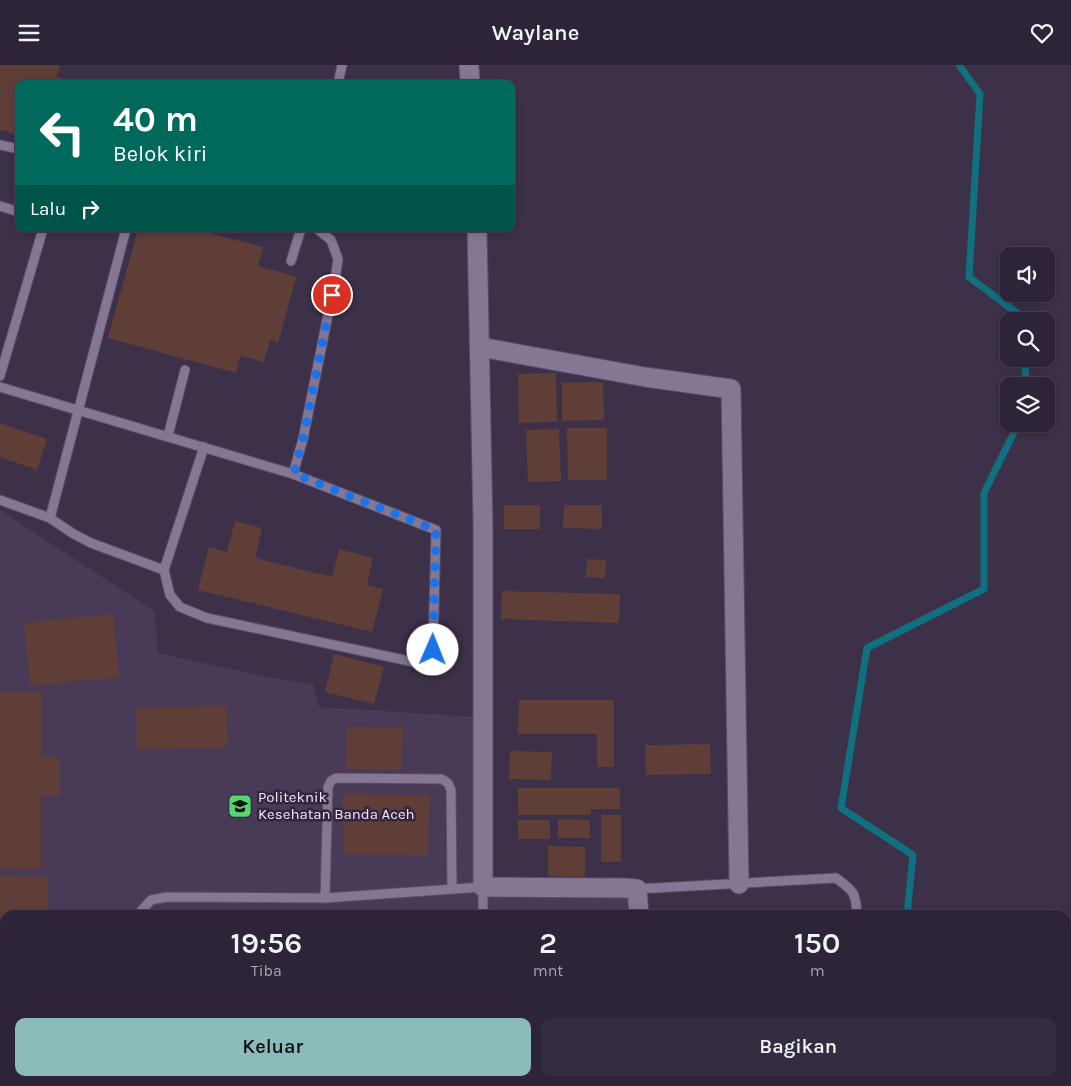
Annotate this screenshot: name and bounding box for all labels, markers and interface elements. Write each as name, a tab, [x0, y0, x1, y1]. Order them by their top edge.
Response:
icon: menu	[15, 19, 43, 47]
icon: heart	[1028, 19, 1056, 47]
text: Waylane	[492, 20, 579, 46]
text: 40 m	[113, 99, 198, 140]
icon: left	[30, 100, 95, 165]
text: Belok kiri	[113, 141, 207, 167]
icon: right	[76, 195, 104, 223]
text: Lalu	[30, 198, 66, 220]
map controls	[1000, 247, 1055, 432]
button: sound	[1000, 247, 1055, 302]
pin	[311, 274, 353, 316]
icon: arrive	[318, 281, 346, 309]
button: search	[1000, 312, 1055, 367]
button: layers	[1000, 377, 1055, 432]
position arrow	[406, 623, 458, 675]
place label: Politeknik Kesehatan Banda Aceh	[258, 788, 415, 823]
school or university icon: Politeknik Kesehatan Banda Aceh	[227, 793, 253, 819]
text: 19:56	[231, 925, 302, 961]
text: 2	[539, 925, 557, 961]
text: 150	[794, 925, 840, 961]
text: Tiba	[251, 961, 282, 980]
text: mnt	[533, 961, 563, 980]
text: m	[810, 961, 825, 980]
button: Keluar	[15, 1018, 531, 1076]
button: Bagikan	[541, 1018, 1056, 1076]

